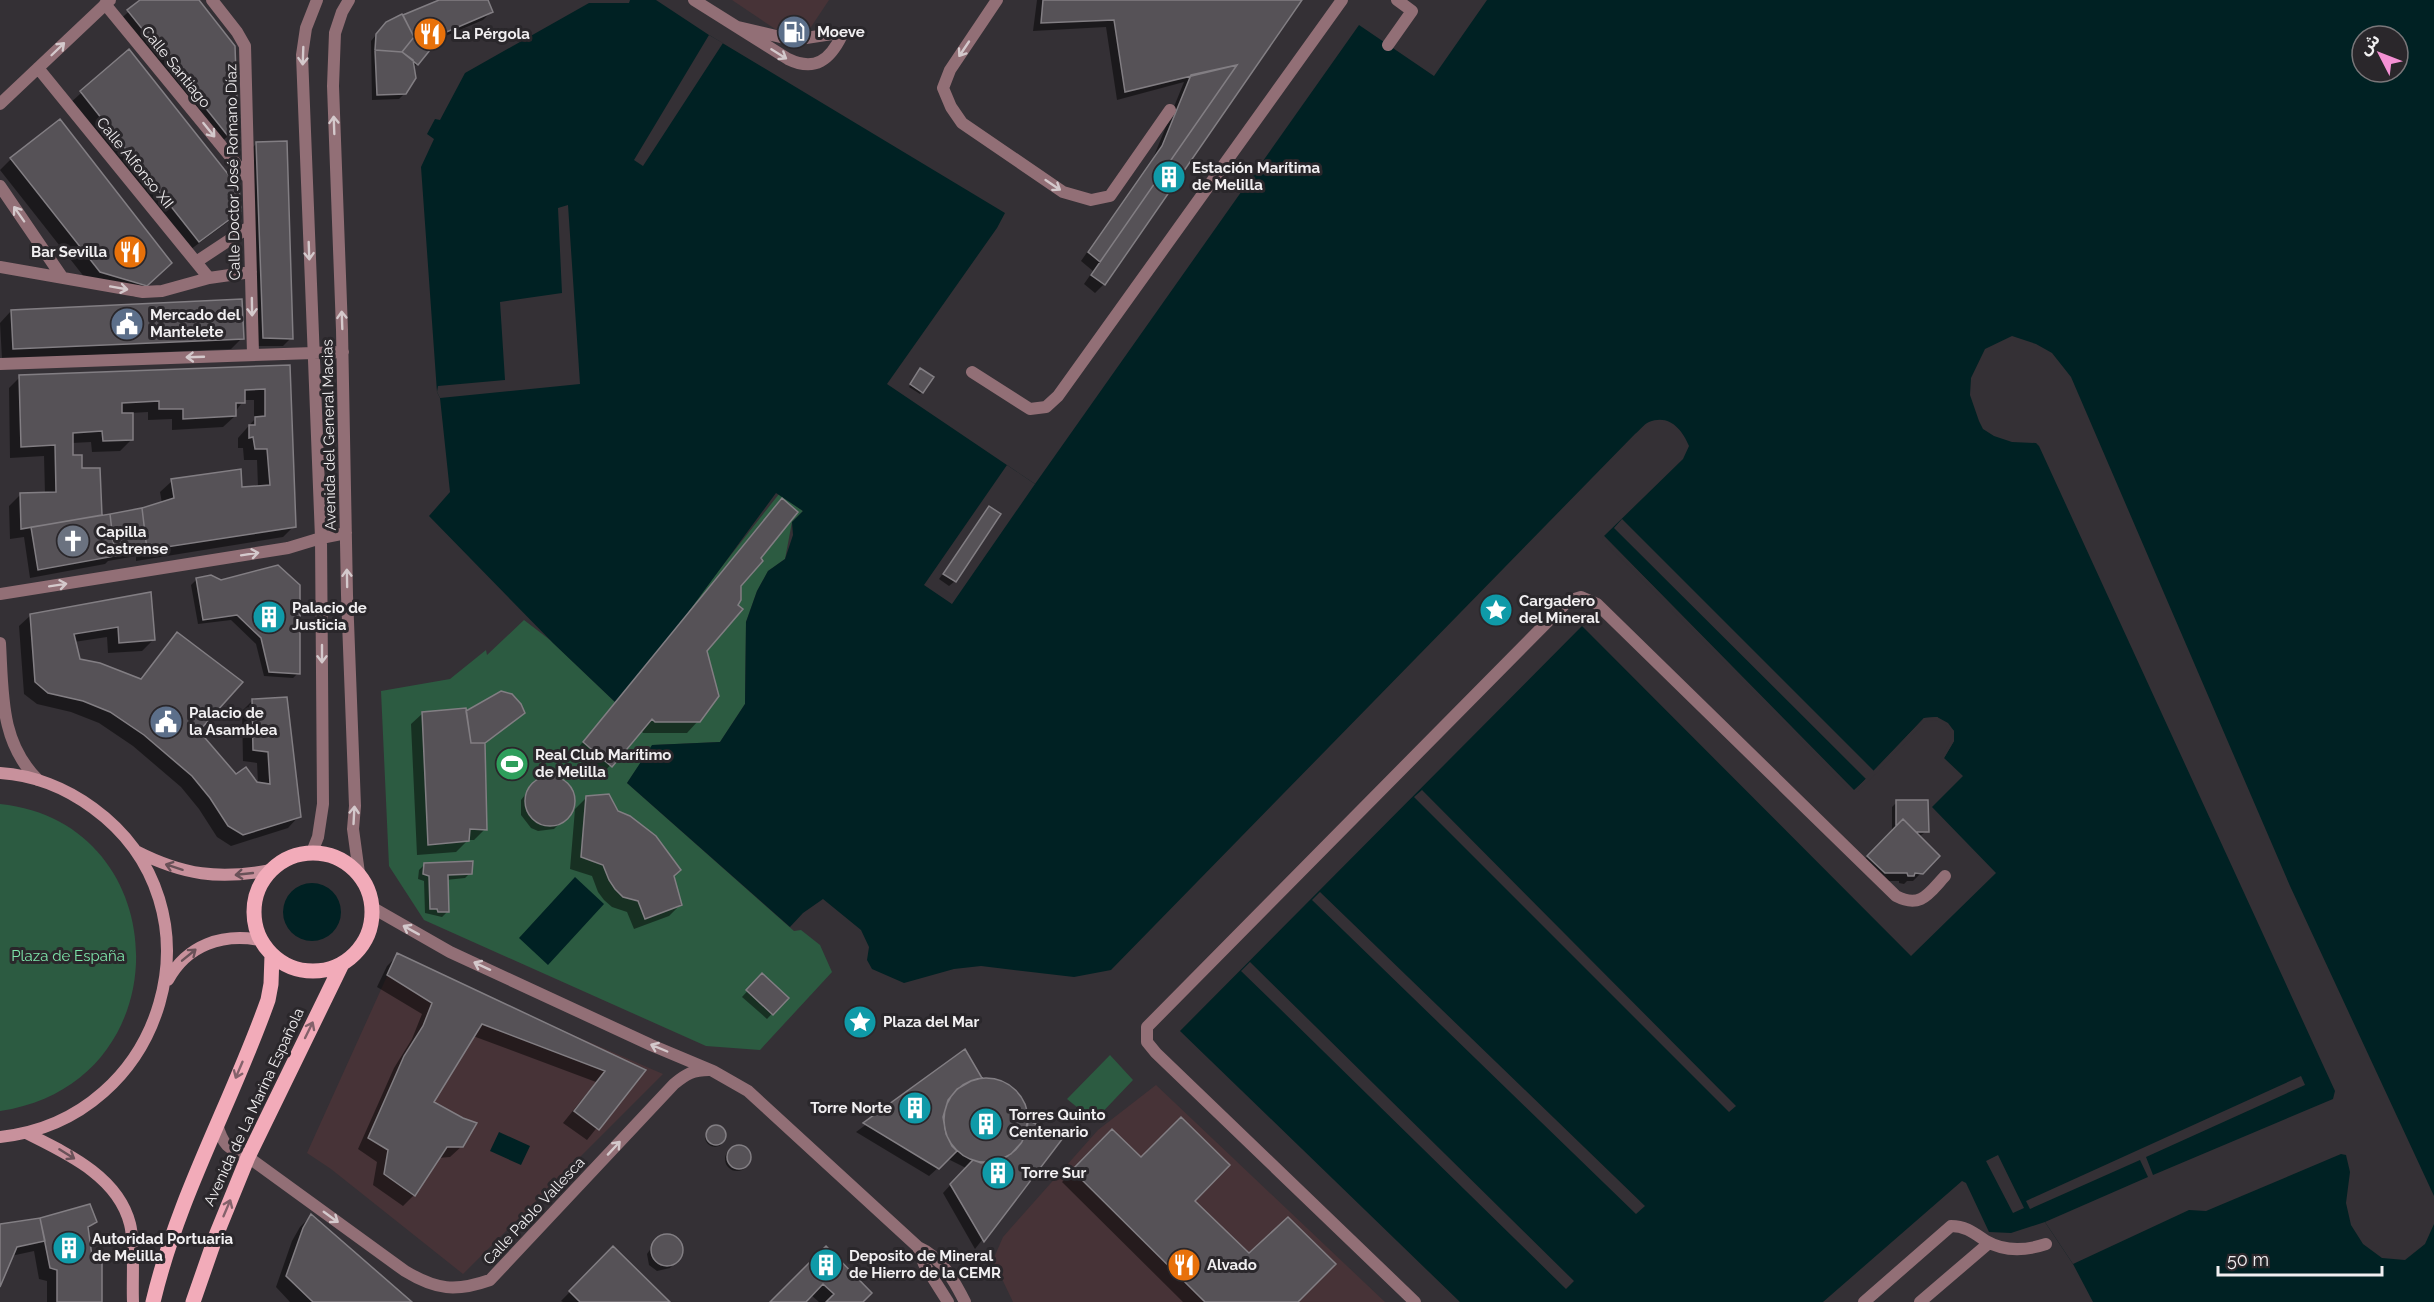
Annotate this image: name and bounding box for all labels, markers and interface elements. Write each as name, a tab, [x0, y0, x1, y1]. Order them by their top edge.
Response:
fuel station icon: Moeve	[776, 14, 812, 50]
restaurant icon: La Pérgola	[412, 16, 448, 52]
street label: Calle Santiago	[138, 23, 214, 112]
place label: Moeve	[817, 23, 865, 41]
north arrow	[2350, 24, 2410, 84]
place label: La Pérgola	[453, 25, 530, 43]
text: ش	[2355, 30, 2384, 59]
one-way arrow	[958, 40, 970, 56]
one-way arrow	[50, 42, 65, 56]
one-way arrow	[297, 46, 308, 66]
one-way arrow	[771, 47, 788, 60]
street label: Calle Doctor José Romano Díaz	[222, 64, 244, 280]
street label: Calle Alfonso XII	[93, 114, 177, 212]
one-way arrow	[329, 116, 340, 136]
one-way arrow	[202, 122, 215, 138]
building icon: Estación Marítima de Melilla	[1151, 159, 1187, 195]
place label: Estación Marítima de Melilla	[1192, 159, 1320, 194]
one-way arrow	[1044, 179, 1061, 191]
one-way arrow	[13, 206, 25, 223]
restaurant icon: Bar Sevilla	[112, 234, 148, 270]
one-way arrow	[303, 241, 315, 261]
place label: Bar Sevilla	[31, 243, 107, 261]
one-way arrow	[109, 283, 128, 294]
one-way arrow	[246, 296, 257, 316]
public building icon: Mercado del Mantelete	[109, 306, 145, 342]
place label: Mercado del Mantelete	[150, 306, 241, 341]
one-way arrow	[336, 311, 348, 331]
street label: Avenida del General Macias	[318, 339, 340, 531]
one-way arrow	[185, 351, 205, 362]
church icon: Capilla Castrense	[55, 523, 91, 559]
place label: Capilla Castrense	[96, 523, 168, 558]
one-way arrow	[240, 549, 260, 560]
one-way arrow	[341, 569, 352, 589]
one-way arrow	[47, 580, 67, 591]
place icon: Cargadero del Mineral	[1478, 592, 1514, 628]
place label: Cargadero del Mineral	[1519, 592, 1600, 627]
building icon: Palacio de Justicia	[251, 599, 287, 635]
place label: Palacio de Justicia	[292, 599, 367, 634]
one-way arrow	[316, 644, 328, 664]
public building icon: Palacio de la Asamblea	[148, 704, 184, 740]
place label: Palacio de la Asamblea	[189, 704, 278, 739]
sports icon: Real Club Marítimo de Melilla	[494, 746, 530, 782]
place label: Real Club Marítimo de Melilla	[535, 746, 671, 781]
one-way arrow	[349, 806, 360, 825]
one-way arrow	[165, 861, 184, 872]
one-way arrow	[235, 869, 254, 880]
one-way arrow	[403, 924, 420, 936]
park label: Plaza de España	[11, 947, 125, 965]
one-way arrow	[181, 949, 197, 962]
one-way arrow	[474, 960, 492, 972]
place icon: Plaza del Mar	[842, 1004, 878, 1040]
street label: Avenida de La Marina Española	[200, 1005, 308, 1209]
place label: Plaza del Mar	[883, 1013, 979, 1031]
one-way arrow	[303, 1022, 315, 1040]
one-way arrow	[651, 1042, 669, 1053]
one-way arrow	[233, 1061, 244, 1079]
building icon: Torre Norte	[897, 1090, 933, 1126]
place label: Torre Norte	[810, 1099, 892, 1117]
building icon: Torres Quinto Centenario	[968, 1106, 1004, 1142]
place label: Torres Quinto Centenario	[1009, 1106, 1106, 1141]
one-way arrow	[607, 1140, 621, 1155]
one-way arrow	[59, 1148, 76, 1161]
street label: Calle Pablo Vallesca	[480, 1154, 588, 1268]
building icon: Torre Sur	[980, 1155, 1016, 1191]
place label: Torre Sur	[1021, 1164, 1086, 1182]
one-way arrow	[222, 1199, 233, 1217]
one-way arrow	[323, 1211, 339, 1223]
building icon: Autoridad Portuaria de Melilla	[51, 1230, 87, 1266]
place label: Autoridad Portuaria de Melilla	[92, 1230, 233, 1265]
scale bar	[2218, 1239, 2382, 1277]
building icon: Deposito de Mineral de Hierro de la CEMR	[808, 1247, 844, 1283]
place label: Deposito de Mineral de Hierro de la CEMR	[849, 1247, 1001, 1282]
restaurant icon: Alvado	[1166, 1247, 1202, 1283]
text: 50 m	[2227, 1249, 2269, 1270]
place label: Alvado	[1207, 1256, 1257, 1274]

